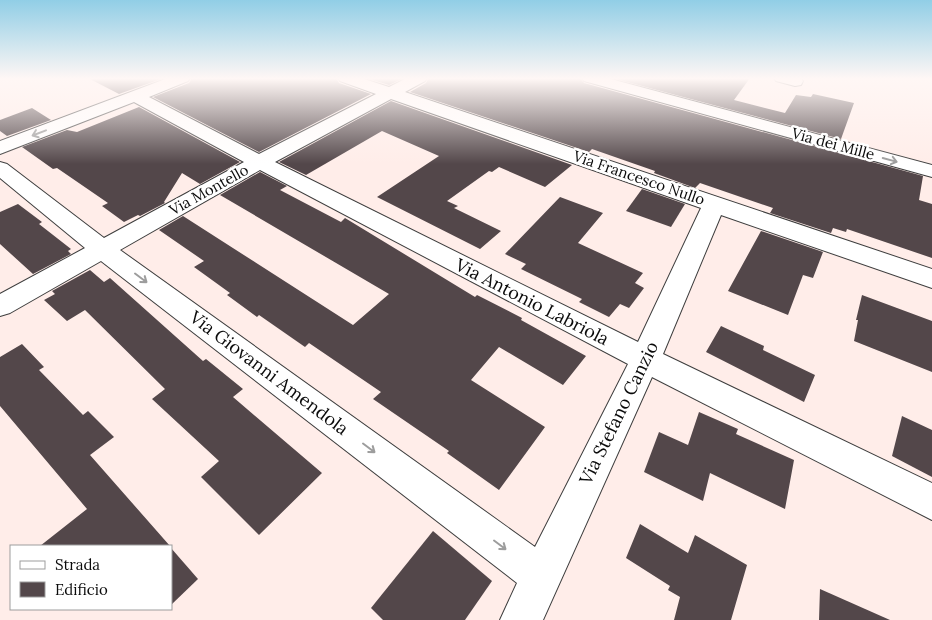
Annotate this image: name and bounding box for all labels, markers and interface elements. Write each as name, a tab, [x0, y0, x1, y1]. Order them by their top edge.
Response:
street label: Via dei Mille	[789, 123, 877, 164]
one-way arrow	[32, 129, 47, 138]
street label: Via Francesco Nullo	[570, 146, 708, 209]
one-way arrow	[882, 155, 898, 165]
street label: Via Montello	[165, 160, 252, 220]
street label: Via Antonio Labriola	[451, 252, 613, 350]
one-way arrow	[134, 273, 148, 283]
street label: Via Giovanni Amendola	[184, 305, 353, 440]
street label: Via Stefano Canzio	[573, 337, 663, 489]
one-way arrow	[362, 443, 376, 453]
one-way arrow	[493, 540, 506, 551]
legend	[10, 545, 172, 610]
text: Strada	[55, 555, 100, 574]
text: Edificio	[55, 580, 108, 599]

